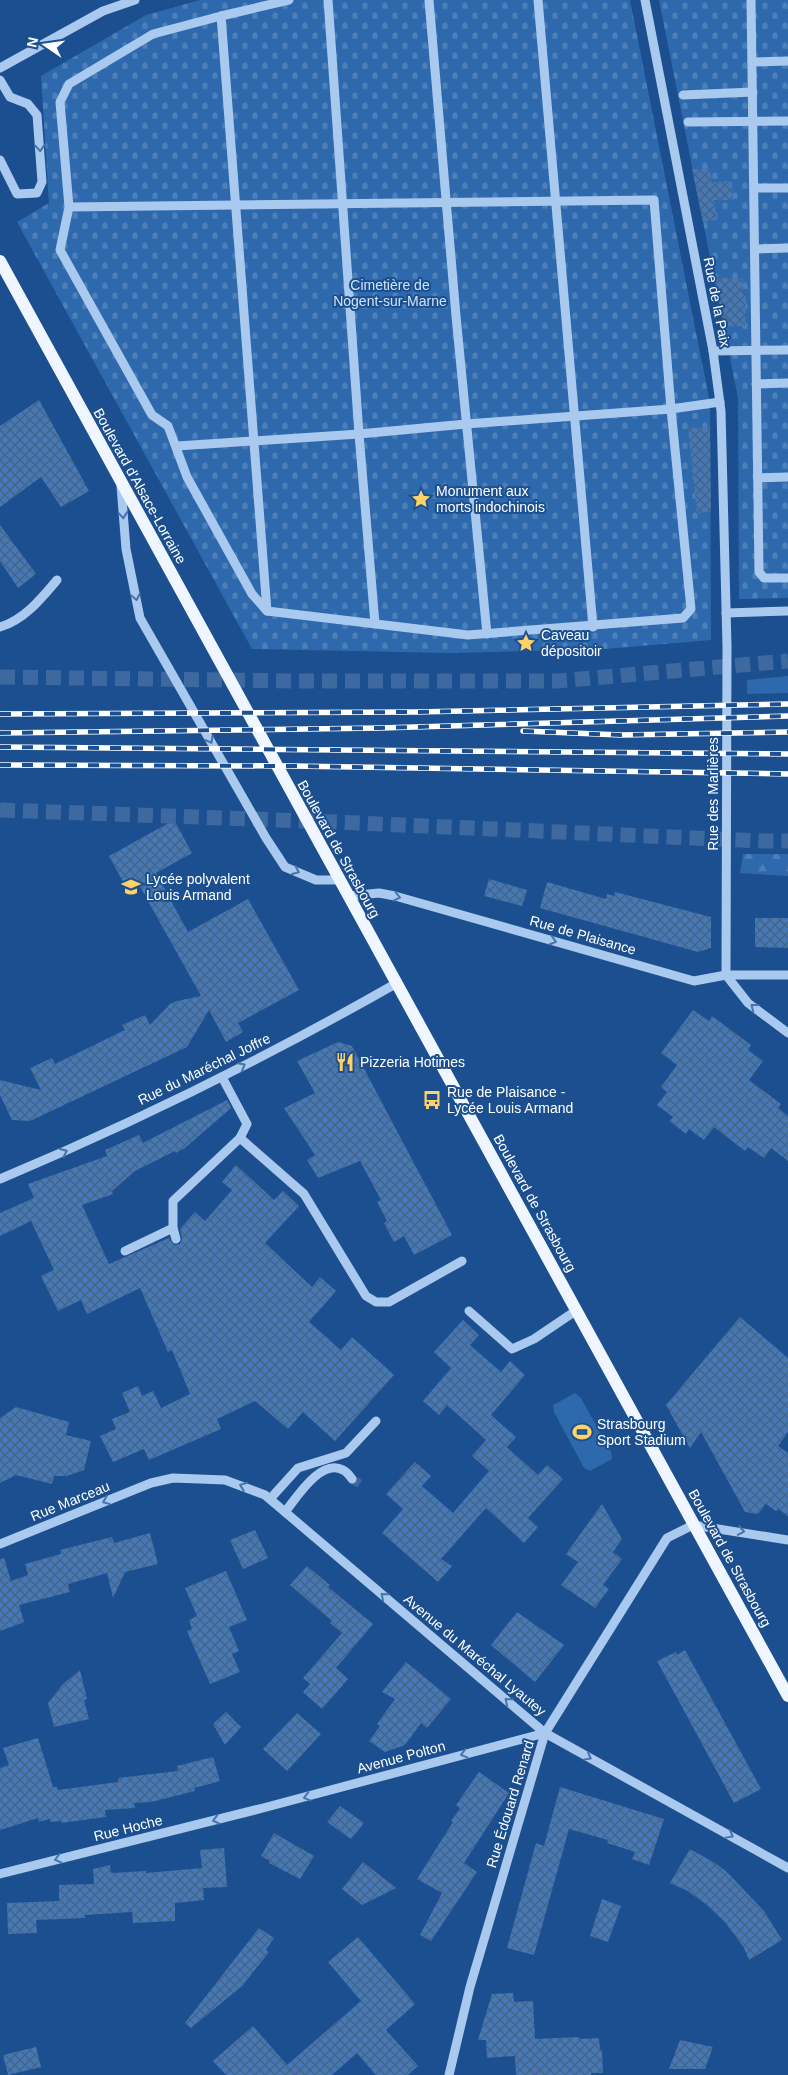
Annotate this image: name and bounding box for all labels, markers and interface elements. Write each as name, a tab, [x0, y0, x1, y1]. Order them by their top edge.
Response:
north arrow	[20, 20, 70, 70]
text: N	[23, 35, 41, 49]
one-way arrow	[34, 145, 45, 153]
street label: Rue de la Paix	[700, 256, 734, 348]
park label: Cimetière de Nogent-sur-Marne	[333, 277, 447, 309]
street label: Boulevard d'Alsace-Lorraine	[90, 405, 190, 567]
place label: Monument aux morts indochinois	[436, 483, 545, 515]
place icon: Monument aux morts indochinois	[410, 488, 432, 510]
one-way arrow	[118, 511, 129, 519]
one-way arrow	[130, 592, 140, 601]
place label: Caveau dépositoir	[541, 627, 602, 659]
place icon: Caveau dépositoir	[515, 632, 537, 654]
one-way arrow	[203, 735, 213, 744]
street label: Rue des Marlières	[705, 737, 721, 851]
street label: Boulevard de Strasbourg	[294, 777, 384, 921]
one-way arrow	[291, 865, 300, 876]
place label: Lycée polyvalent Louis Armand	[146, 871, 250, 903]
school or university icon: Lycée polyvalent Louis Armand	[120, 876, 142, 898]
one-way arrow	[393, 891, 402, 902]
street label: Rue de Plaisance	[528, 912, 638, 958]
one-way arrow	[549, 935, 558, 946]
one-way arrow	[751, 1005, 760, 1013]
street label: Rue du Maréchal Joffre	[135, 1030, 273, 1108]
restaurant icon: Pizzeria Hotimes	[334, 1051, 356, 1073]
place label: Pizzeria Hotimes	[360, 1054, 465, 1070]
one-way arrow	[237, 1062, 246, 1072]
place label: Rue de Plaisance - Lycée Louis Armand	[447, 1084, 573, 1116]
bus stop icon: Rue de Plaisance - Lycée Louis Armand	[421, 1089, 443, 1111]
street label: Boulevard de Strasbourg	[490, 1131, 580, 1275]
one-way arrow	[59, 1147, 68, 1158]
place label: Strasbourg Sport Stadium	[597, 1416, 686, 1448]
sports icon: Strasbourg Sport Stadium	[571, 1421, 593, 1443]
street label: Rue Marceau	[28, 1478, 112, 1524]
one-way arrow	[239, 1482, 248, 1492]
street label: Boulevard de Strasbourg	[685, 1486, 775, 1630]
one-way arrow	[102, 1495, 111, 1505]
one-way arrow	[736, 1526, 745, 1536]
street label: Avenue du Maréchal Lyautey	[401, 1591, 549, 1719]
one-way arrow	[381, 1593, 390, 1602]
one-way arrow	[505, 1698, 514, 1707]
street label: Avenue Polton	[355, 1738, 447, 1776]
street label: Rue Édouard Renard	[483, 1738, 537, 1870]
one-way arrow	[461, 1749, 469, 1759]
one-way arrow	[582, 1750, 591, 1760]
one-way arrow	[304, 1791, 312, 1801]
street label: Rue Hoche	[92, 1812, 164, 1844]
one-way arrow	[211, 1814, 220, 1825]
one-way arrow	[725, 1829, 734, 1839]
one-way arrow	[53, 1853, 62, 1864]

